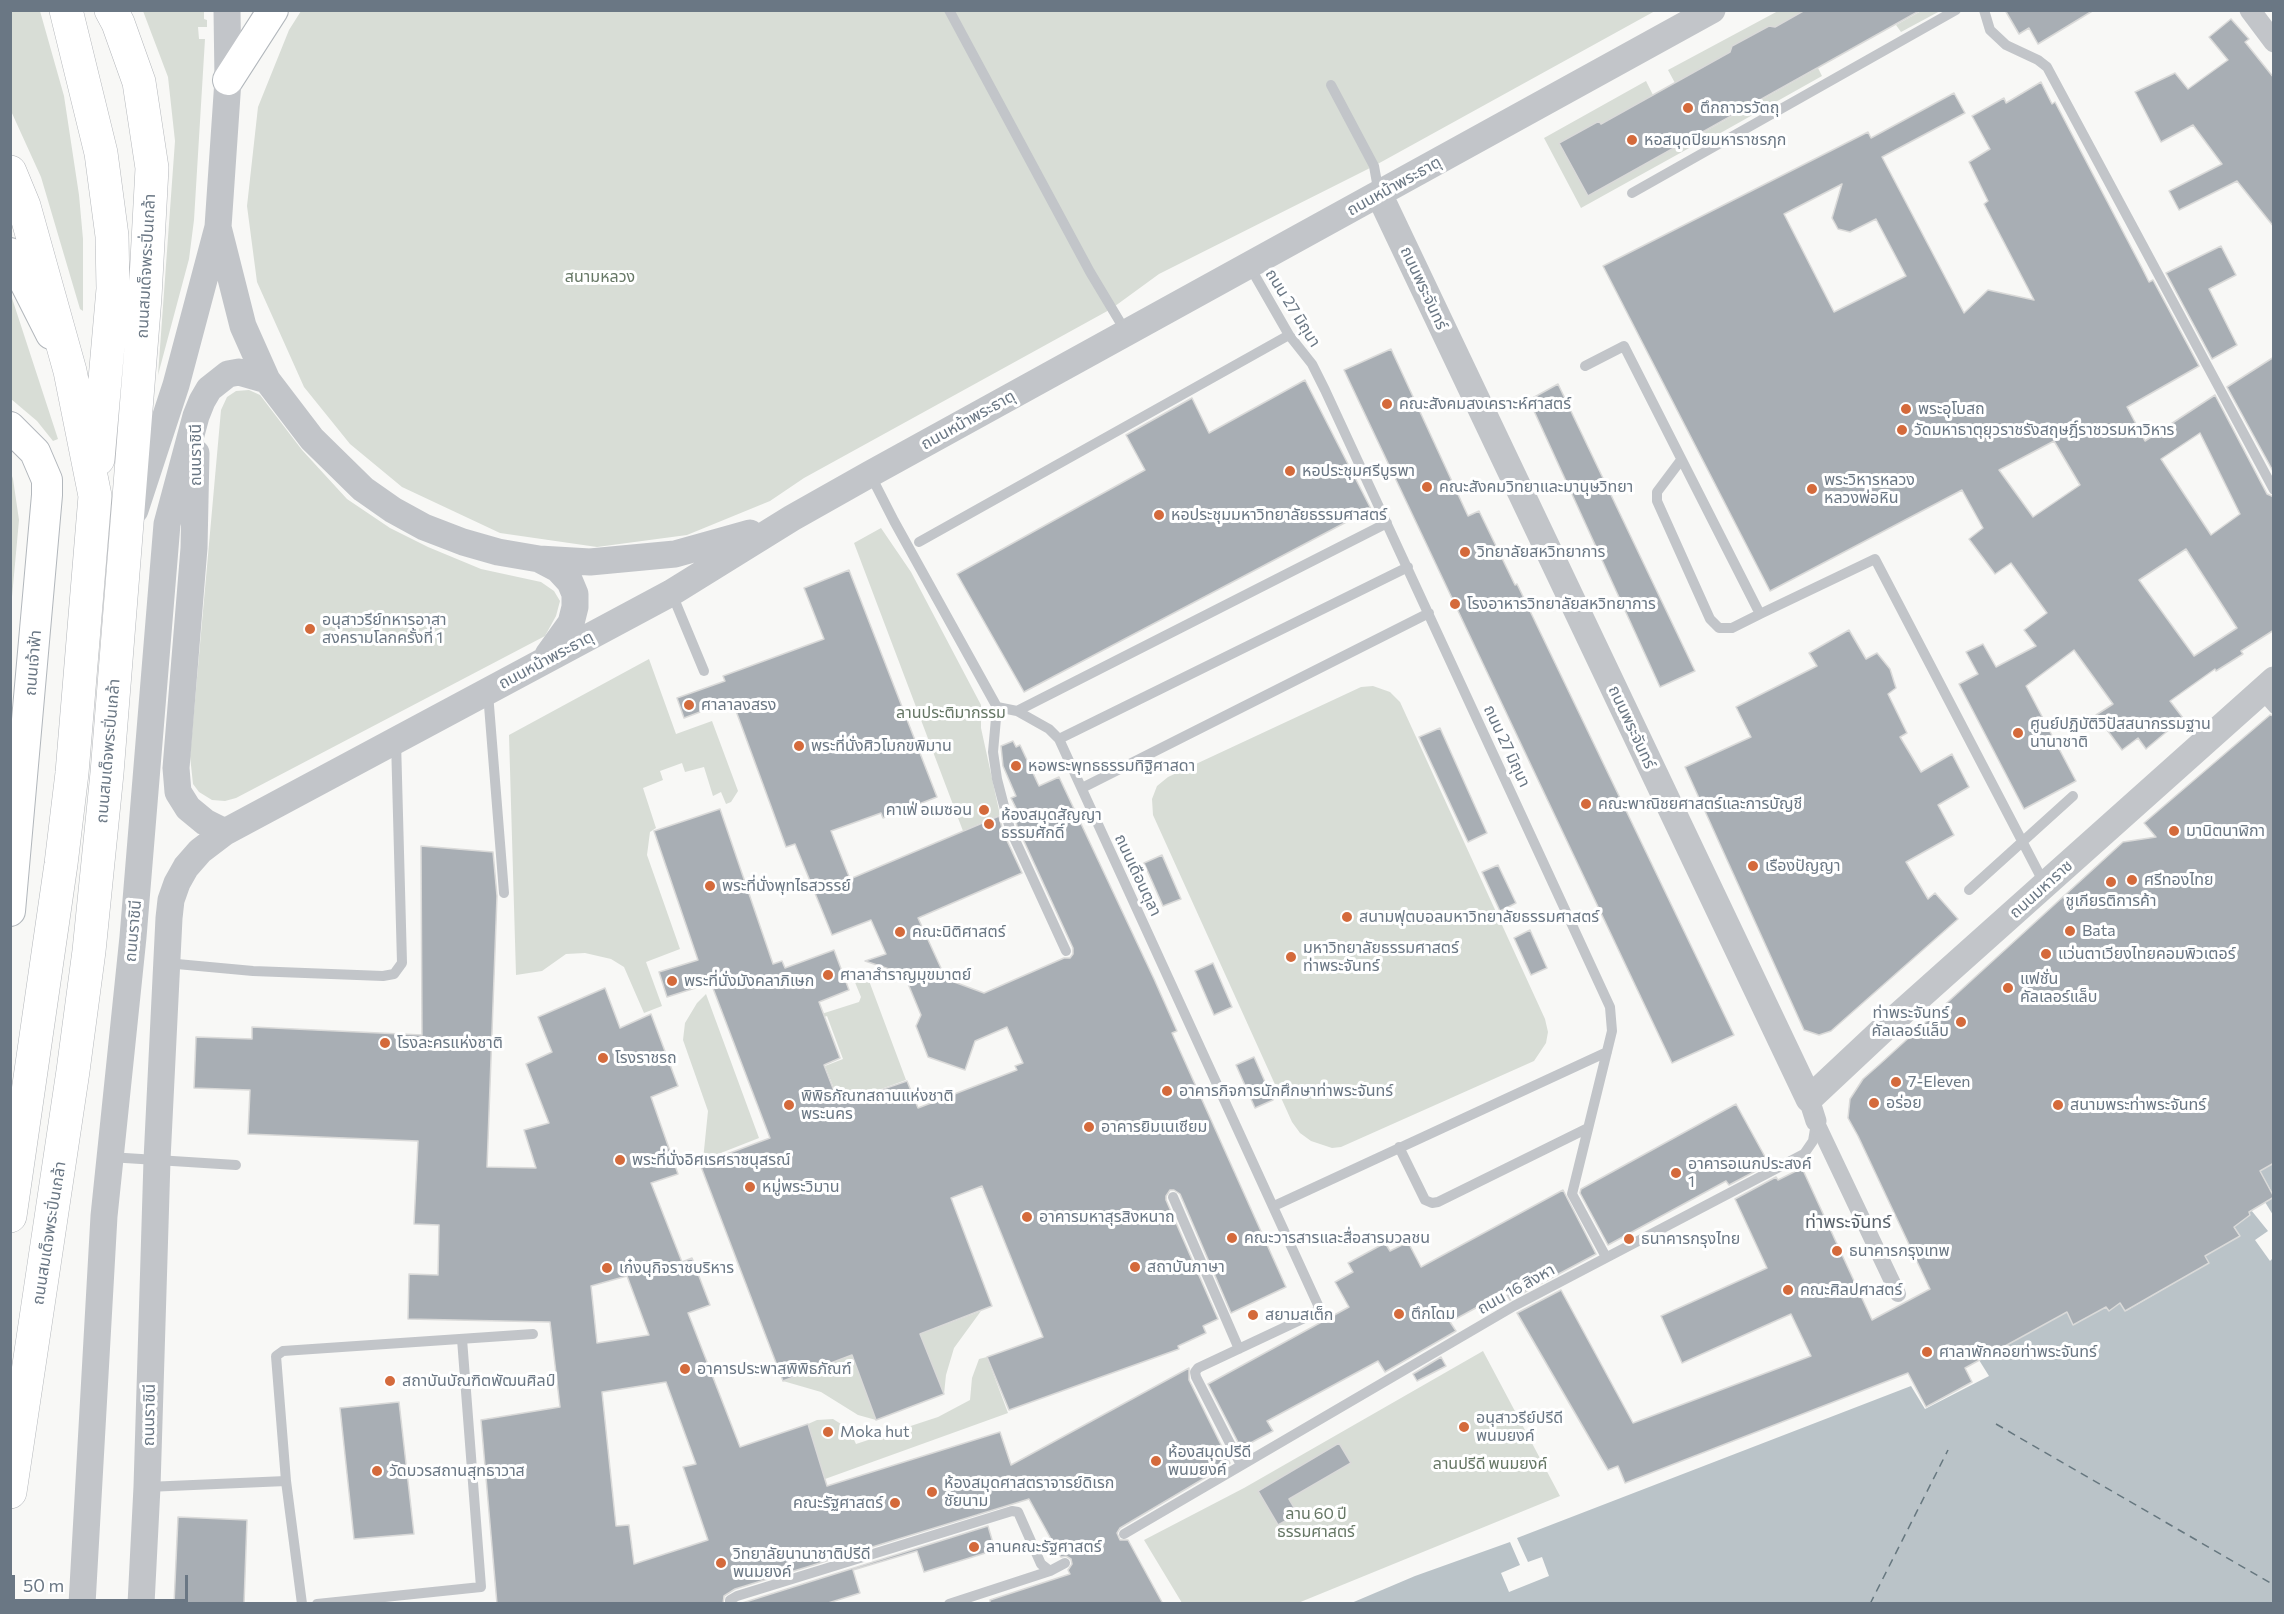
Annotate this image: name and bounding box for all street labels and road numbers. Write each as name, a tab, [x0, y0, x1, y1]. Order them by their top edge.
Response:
street label: ถนนหน้าพระธาตุ	[1344, 152, 1444, 220]
street label: ถนนสมเด็จพระปิ่นเกล้า	[133, 193, 159, 339]
street label: ถนนพระจันทร์	[1396, 243, 1452, 333]
street label: ถนน 27 มิถุนา	[1261, 265, 1325, 351]
street label: ถนนหน้าพระธาตุ	[918, 386, 1018, 454]
street label: ถนนราชินี	[186, 424, 206, 486]
street label: ถนนหน้าพระธาตุ	[495, 627, 597, 693]
street label: ถนนเจ้าฟ้า	[21, 629, 45, 697]
street label: ถนนสมเด็จพระปิ่นเกล้า	[92, 678, 124, 824]
street label: ถนนพระจันทร์	[1604, 682, 1660, 772]
street label: ถนน 27 มิถุนา	[1480, 702, 1534, 790]
street label: ถนนเดือนตุลา	[1111, 831, 1165, 919]
street label: ถนนมหาราช	[2006, 856, 2076, 922]
street label: ถนนราชินี	[121, 899, 145, 963]
street label: ถนนสมเด็จพระปิ่นเกล้า	[28, 1160, 70, 1306]
street label: ถนน 16 สิงหา	[1474, 1260, 1558, 1318]
street label: ถนนราชินี	[139, 1384, 159, 1446]

